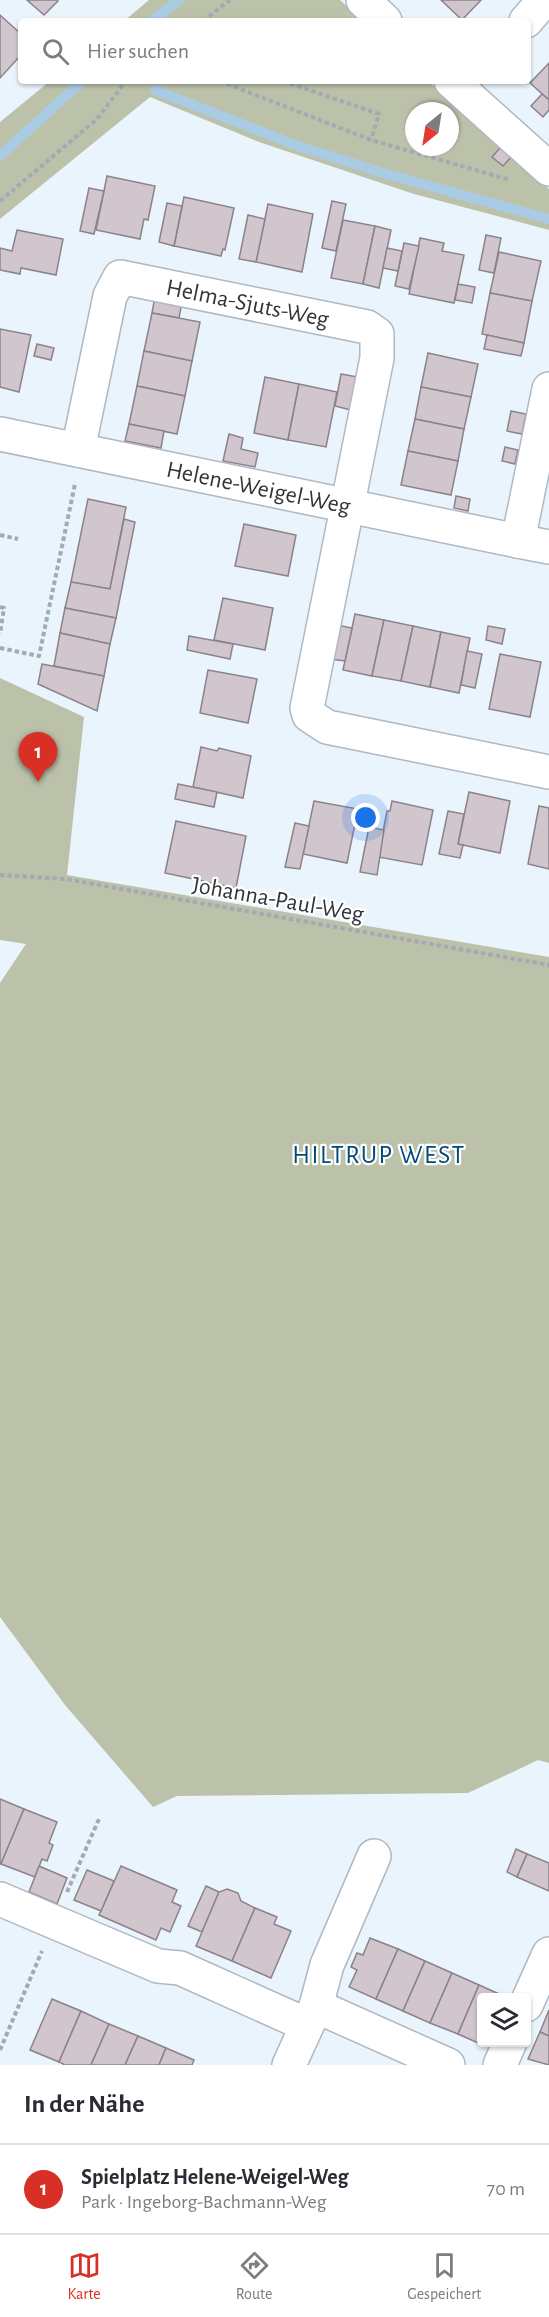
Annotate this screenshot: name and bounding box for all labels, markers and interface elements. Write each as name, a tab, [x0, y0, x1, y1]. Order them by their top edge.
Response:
search box	[18, 18, 531, 84]
icon: search	[39, 35, 72, 68]
text: Hier suchen	[87, 40, 189, 62]
north arrow	[405, 102, 459, 156]
street label: Helma-Sjuts-Weg	[164, 276, 331, 332]
street label: Helene-Weigel-Weg	[164, 458, 353, 519]
pin: 1	[18, 732, 57, 782]
your location	[351, 803, 380, 832]
street label: Johanna-Paul-Weg	[190, 873, 366, 927]
district label: HILTRUP WEST	[292, 1142, 466, 1168]
map controls	[477, 1993, 531, 2047]
button: layers	[477, 1993, 531, 2047]
text: In der Nähe	[24, 2091, 144, 2117]
text: Spielplatz Helene-Weigel-Weg	[81, 2166, 348, 2188]
text: 1	[40, 2179, 47, 2199]
text: 70 m	[487, 2179, 525, 2199]
text: Park · Ingeborg-Bachmann-Weg	[81, 2192, 326, 2212]
tab: Karte	[68, 2249, 101, 2304]
tab: Route	[236, 2249, 272, 2304]
tab: Gespeichert	[407, 2249, 481, 2304]

